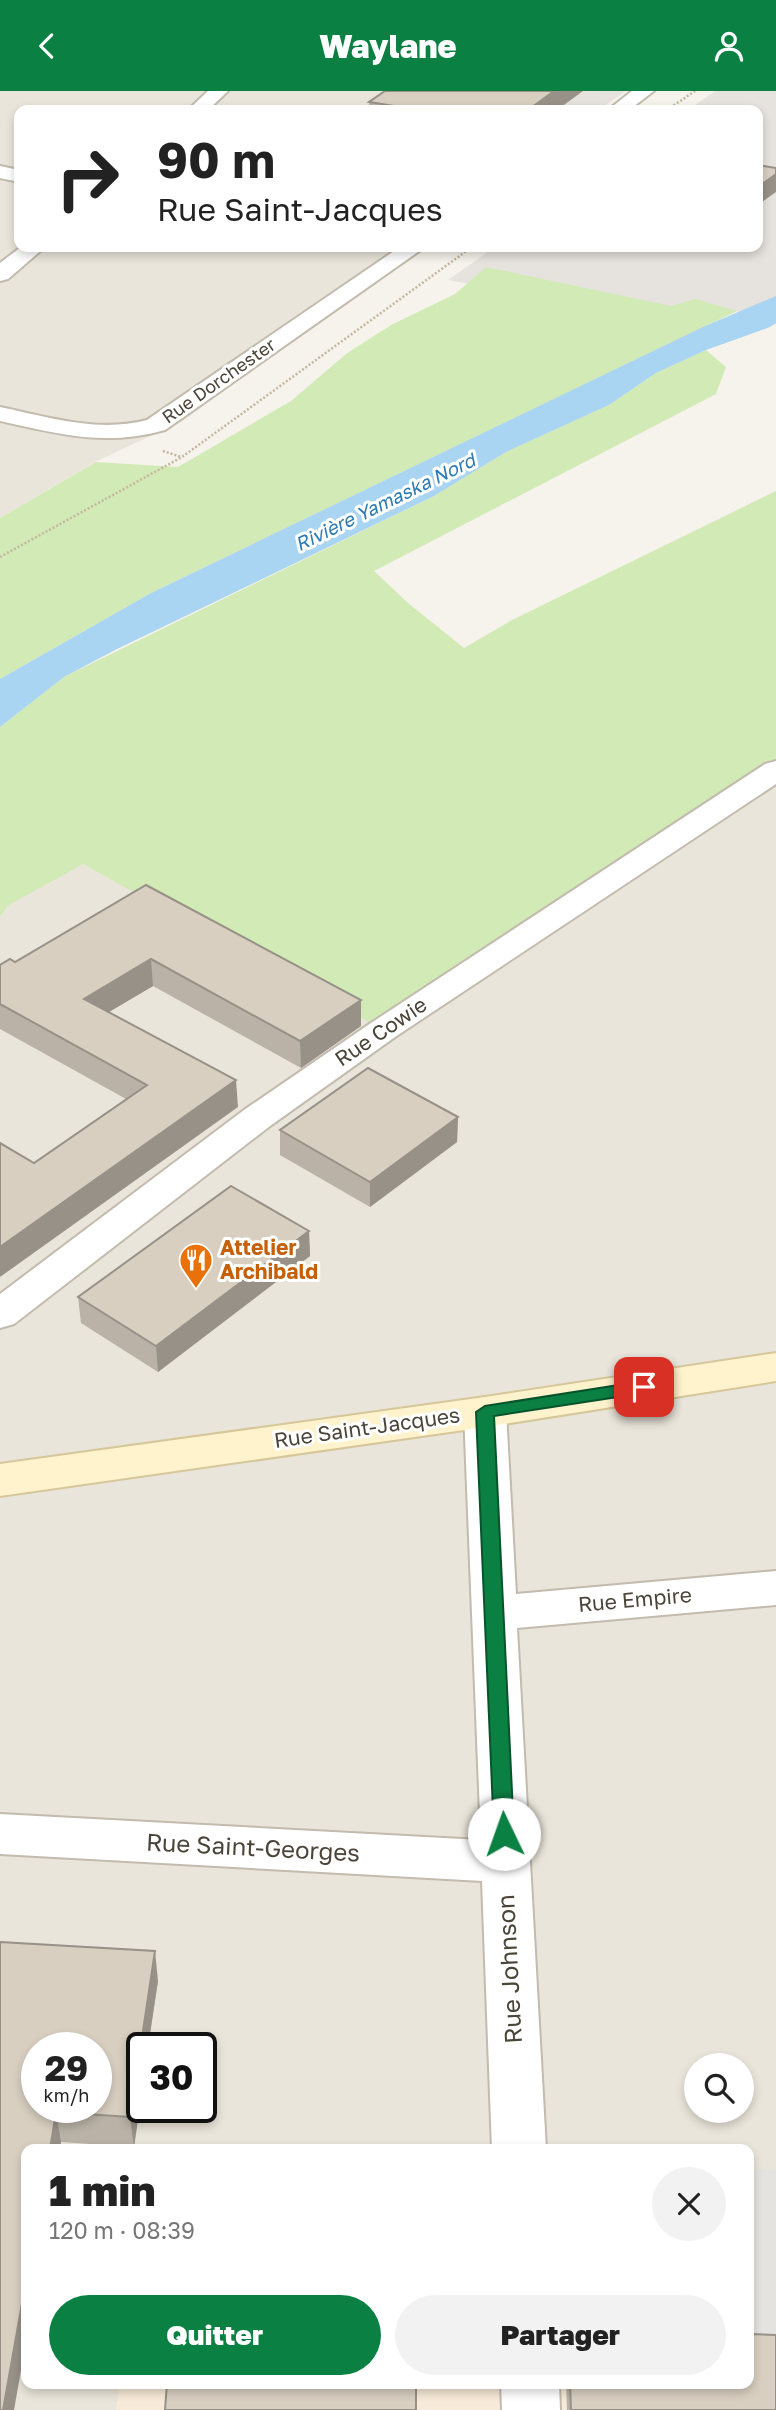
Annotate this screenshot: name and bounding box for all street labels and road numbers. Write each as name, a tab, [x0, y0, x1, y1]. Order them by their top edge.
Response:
street label: Rue Dorchester	[157, 333, 279, 427]
street label: Rue Cowie	[329, 991, 431, 1071]
street label: Rue Saint-Jacques	[272, 1401, 462, 1453]
street label: Rue Empire	[577, 1581, 693, 1617]
street label: Rue Saint-Georges	[145, 1826, 361, 1867]
street label: Rue Johnson	[490, 1894, 527, 2044]

